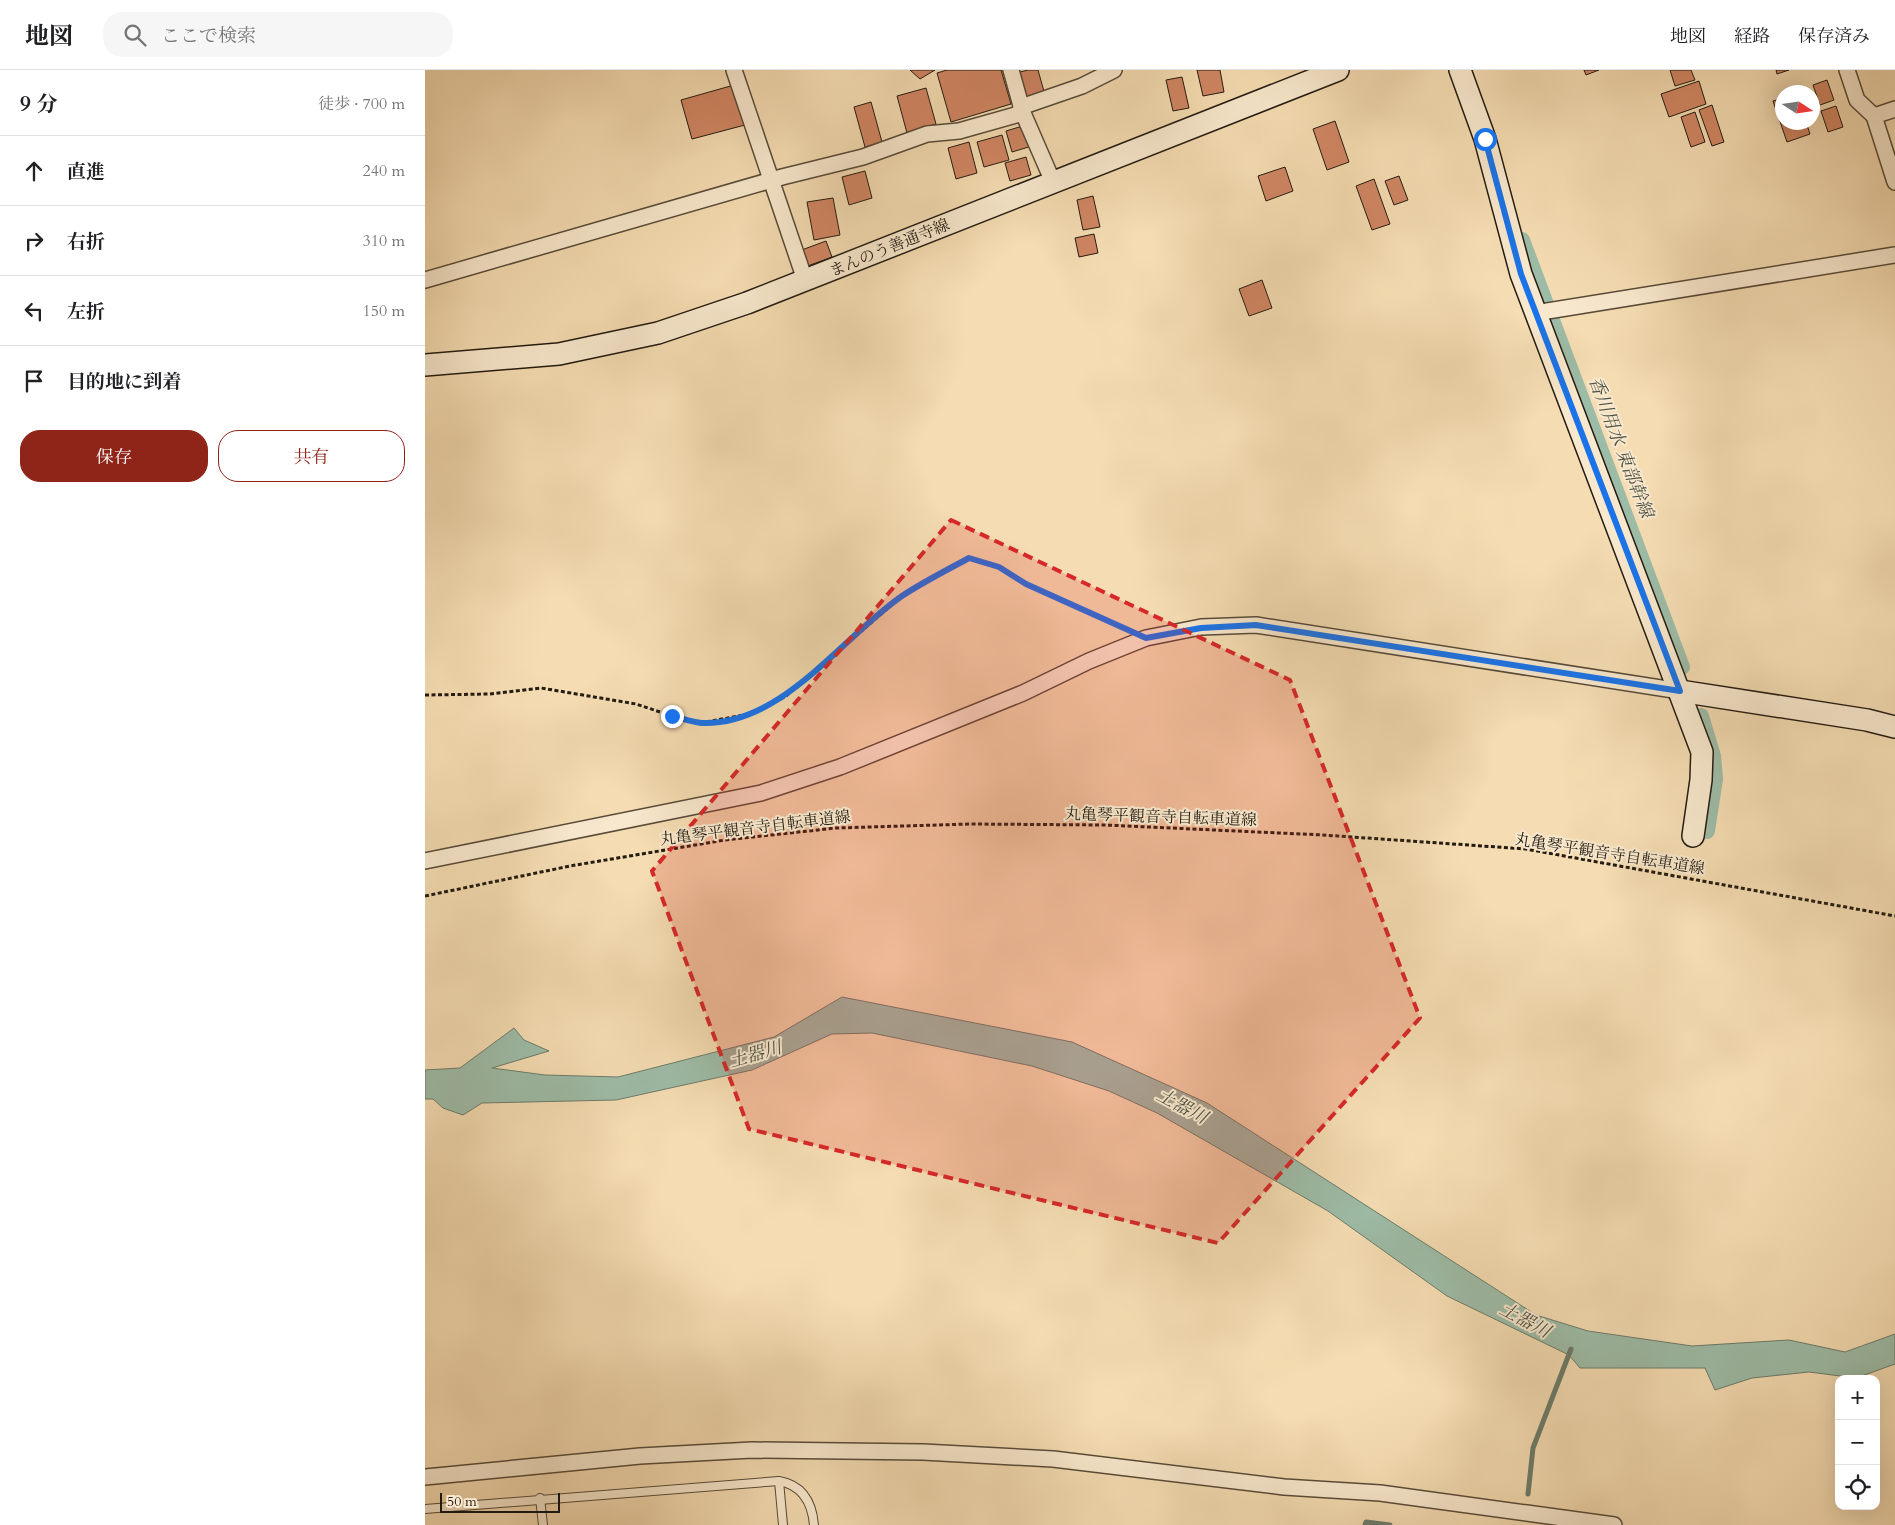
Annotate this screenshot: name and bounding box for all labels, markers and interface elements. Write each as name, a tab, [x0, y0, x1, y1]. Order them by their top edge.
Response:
search box	[103, 12, 453, 57]
text: 地図	[25, 20, 73, 53]
icon: search	[121, 21, 149, 49]
text: ここで検索	[161, 23, 256, 49]
text: 地図	[1670, 24, 1706, 49]
text: 経路	[1734, 24, 1770, 49]
text: 保存済み	[1798, 24, 1870, 49]
north arrow	[1775, 85, 1820, 130]
text: 9 分	[20, 90, 57, 119]
text: 徒歩 · 700 m	[318, 93, 405, 115]
route start	[1474, 128, 1497, 151]
icon: ahead	[20, 157, 48, 185]
text: 直進	[67, 159, 105, 185]
text: 240 m	[363, 160, 405, 182]
street label: まんのう善通寺線	[826, 214, 953, 282]
icon: right	[20, 227, 48, 255]
text: 右折	[67, 229, 105, 255]
text: 310 m	[363, 230, 405, 252]
icon: left	[20, 297, 48, 325]
text: 左折	[67, 299, 105, 325]
text: 150 m	[363, 300, 405, 322]
icon: arrive	[20, 367, 48, 395]
text: 目的地に到着	[67, 369, 181, 395]
water label: 香川用水 東部幹線	[1582, 373, 1660, 523]
button: 保存	[20, 430, 208, 482]
button: 共有	[218, 430, 405, 482]
route end	[661, 705, 684, 728]
street label: 丸亀琴平観音寺自転車道線	[1065, 803, 1257, 831]
street label: 丸亀琴平観音寺自転車道線	[658, 805, 852, 851]
street label: 丸亀琴平観音寺自転車道線	[1513, 828, 1706, 880]
water label: 土器川	[726, 1034, 786, 1074]
water label: 土器川	[1152, 1083, 1213, 1131]
water label: 土器川	[1495, 1297, 1556, 1345]
map controls	[1835, 1375, 1880, 1510]
button: +	[1835, 1375, 1880, 1420]
button: −	[1835, 1420, 1880, 1465]
button: locate	[1835, 1465, 1880, 1510]
scale bar	[440, 1490, 560, 1513]
text: 50 m	[447, 1492, 477, 1511]

